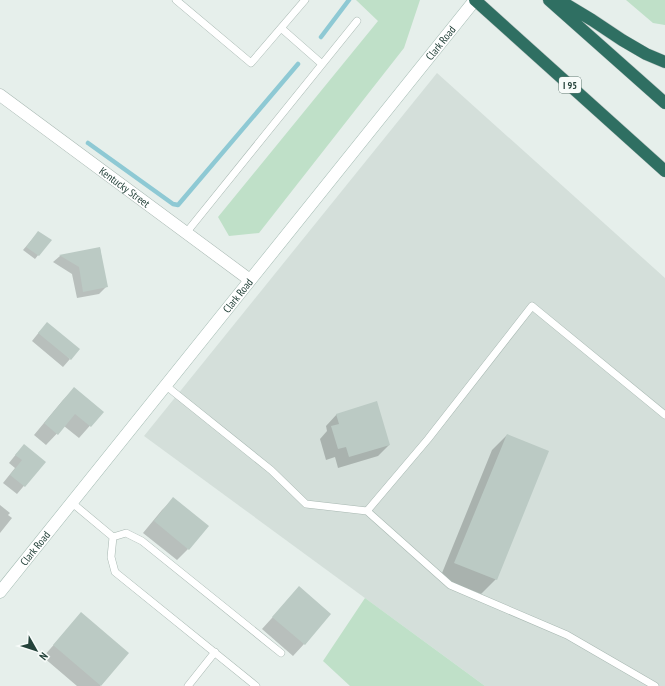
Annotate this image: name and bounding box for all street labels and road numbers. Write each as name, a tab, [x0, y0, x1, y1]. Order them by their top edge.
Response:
street label: Clark Road	[423, 23, 459, 63]
road number: I 95	[559, 77, 581, 93]
street label: Kentucky Street	[97, 164, 153, 210]
street label: Clark Road	[220, 275, 256, 316]
street label: Clark Road	[17, 528, 53, 568]

